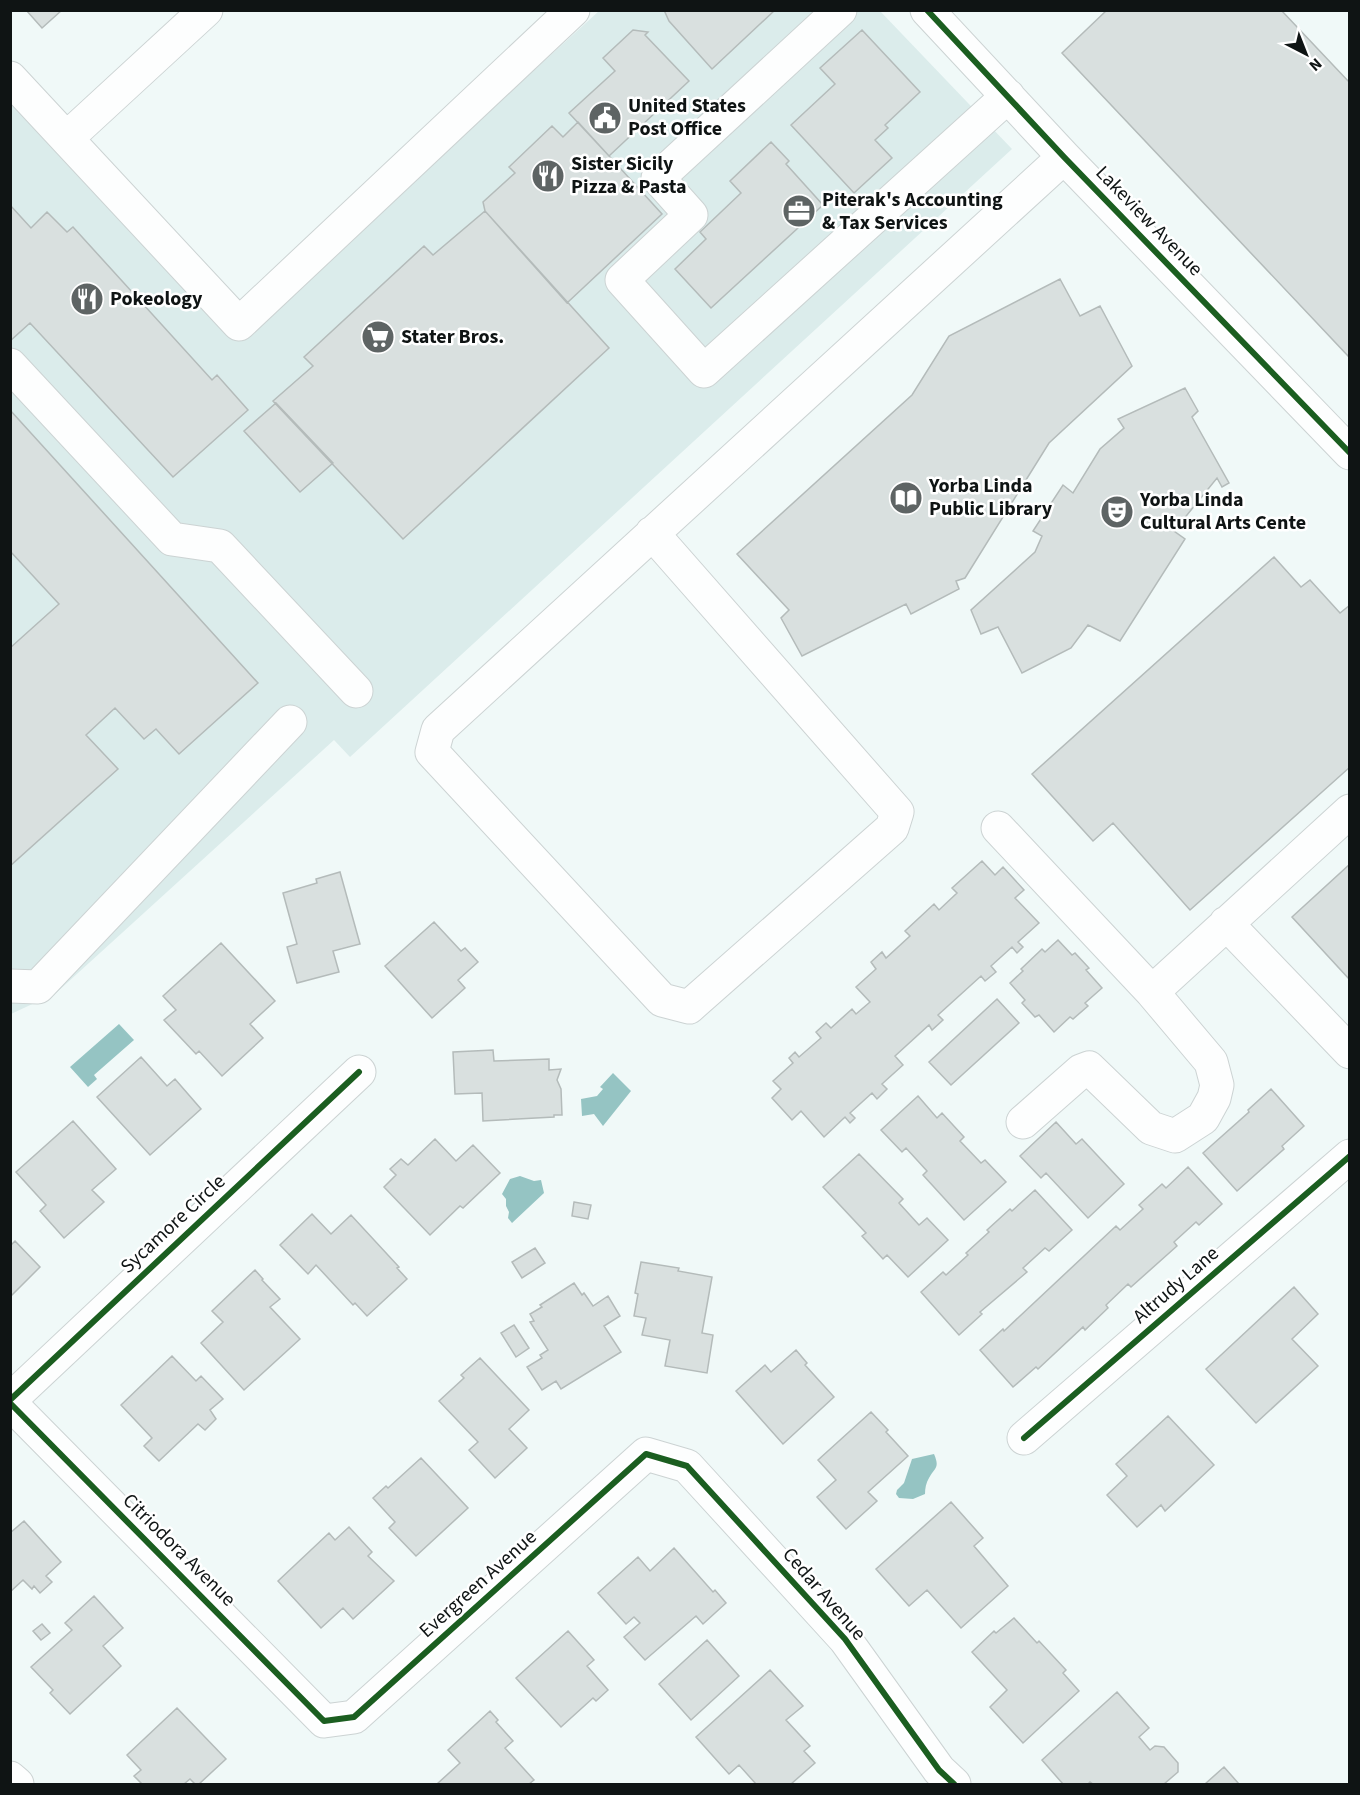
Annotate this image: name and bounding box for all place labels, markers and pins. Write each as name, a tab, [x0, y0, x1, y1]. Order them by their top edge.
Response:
place label: United States Post Office	[628, 92, 746, 143]
public building icon: United States Post Office	[587, 100, 623, 136]
place label: Sister Sicily Pizza & Pasta	[571, 150, 687, 201]
restaurant icon: Sister Sicily Pizza & Pasta	[530, 158, 566, 194]
place label: Piterak's Accounting & Tax Services	[822, 186, 1003, 237]
office icon: Piterak's Accounting & Tax Services	[781, 193, 817, 229]
restaurant icon: Pokeology	[69, 281, 105, 317]
place label: Pokeology	[110, 285, 203, 313]
supermarket icon: Stater Bros.	[360, 319, 396, 355]
place label: Stater Bros.	[401, 323, 504, 351]
place label: Yorba Linda Public Library	[928, 472, 1053, 523]
library icon: Yorba Linda Public Library	[888, 480, 924, 516]
place label: Yorba Linda Cultural Arts Cente	[1139, 486, 1306, 537]
theatre icon: Yorba Linda Cultural Arts Cente	[1099, 494, 1135, 530]

